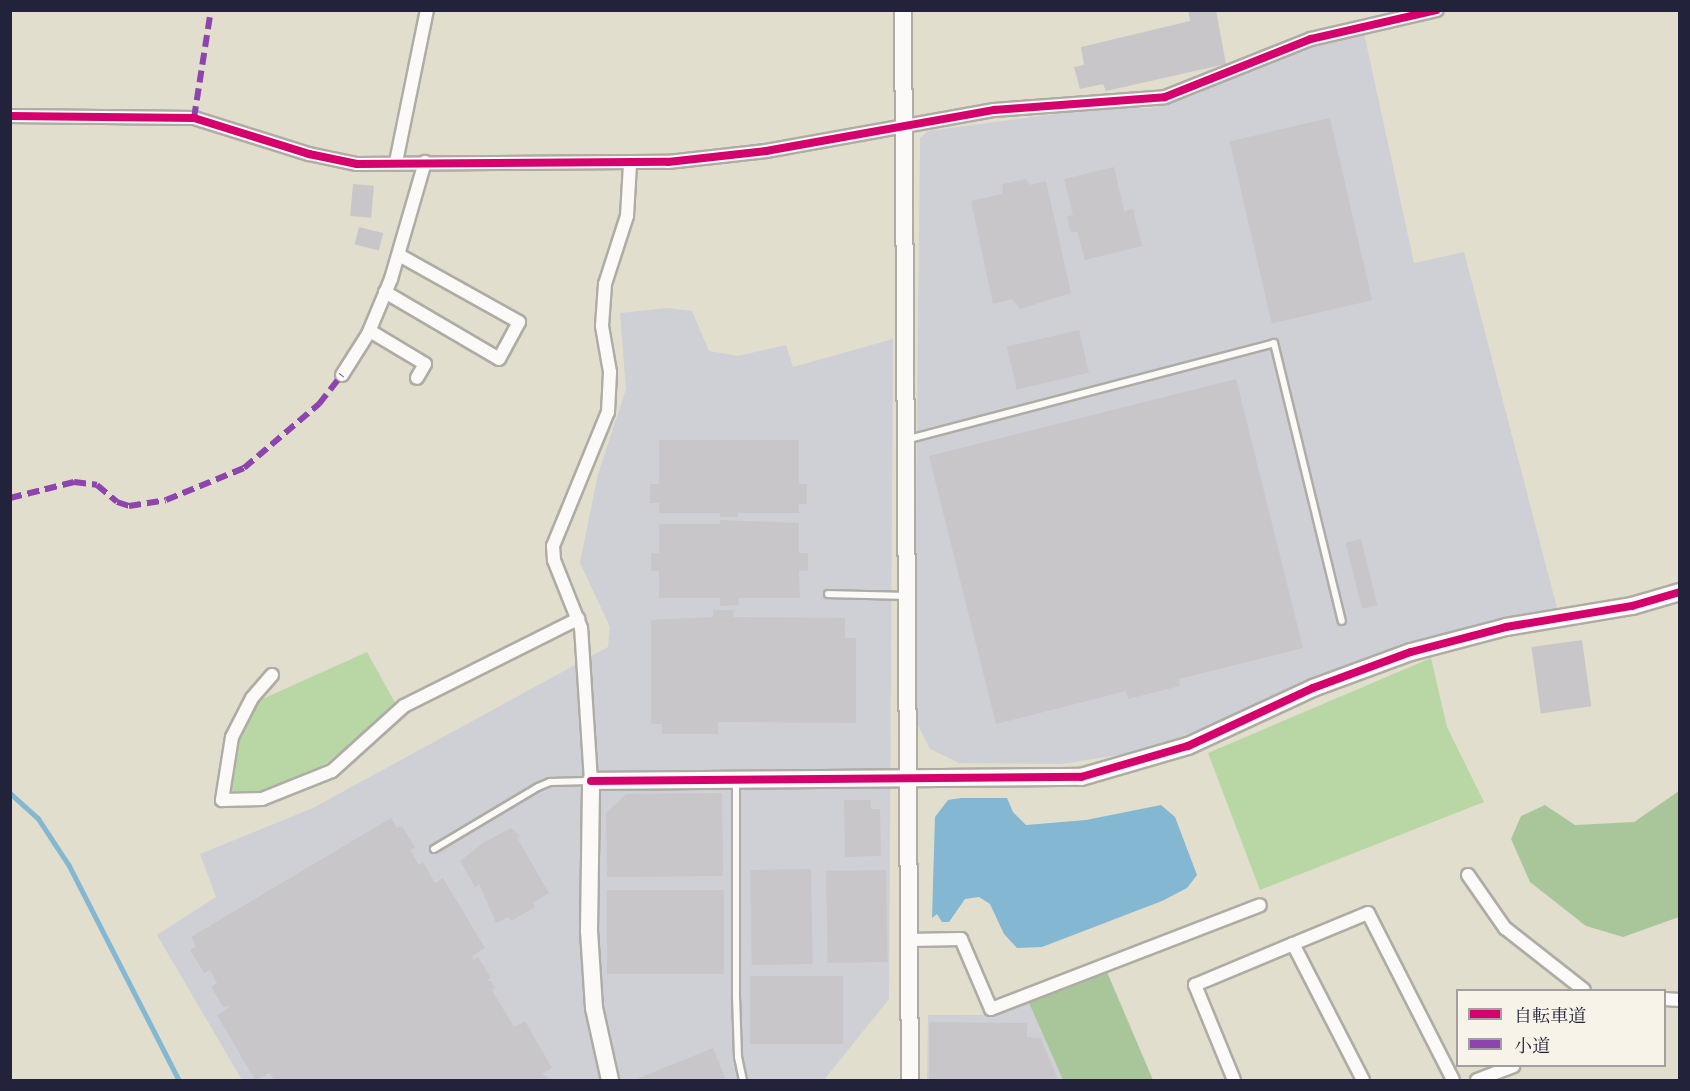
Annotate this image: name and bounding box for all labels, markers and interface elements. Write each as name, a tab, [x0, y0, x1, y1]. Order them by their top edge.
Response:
legend	[1456, 989, 1666, 1067]
text: 自転車道	[1514, 1005, 1586, 1028]
text: 小道	[1514, 1035, 1550, 1058]

